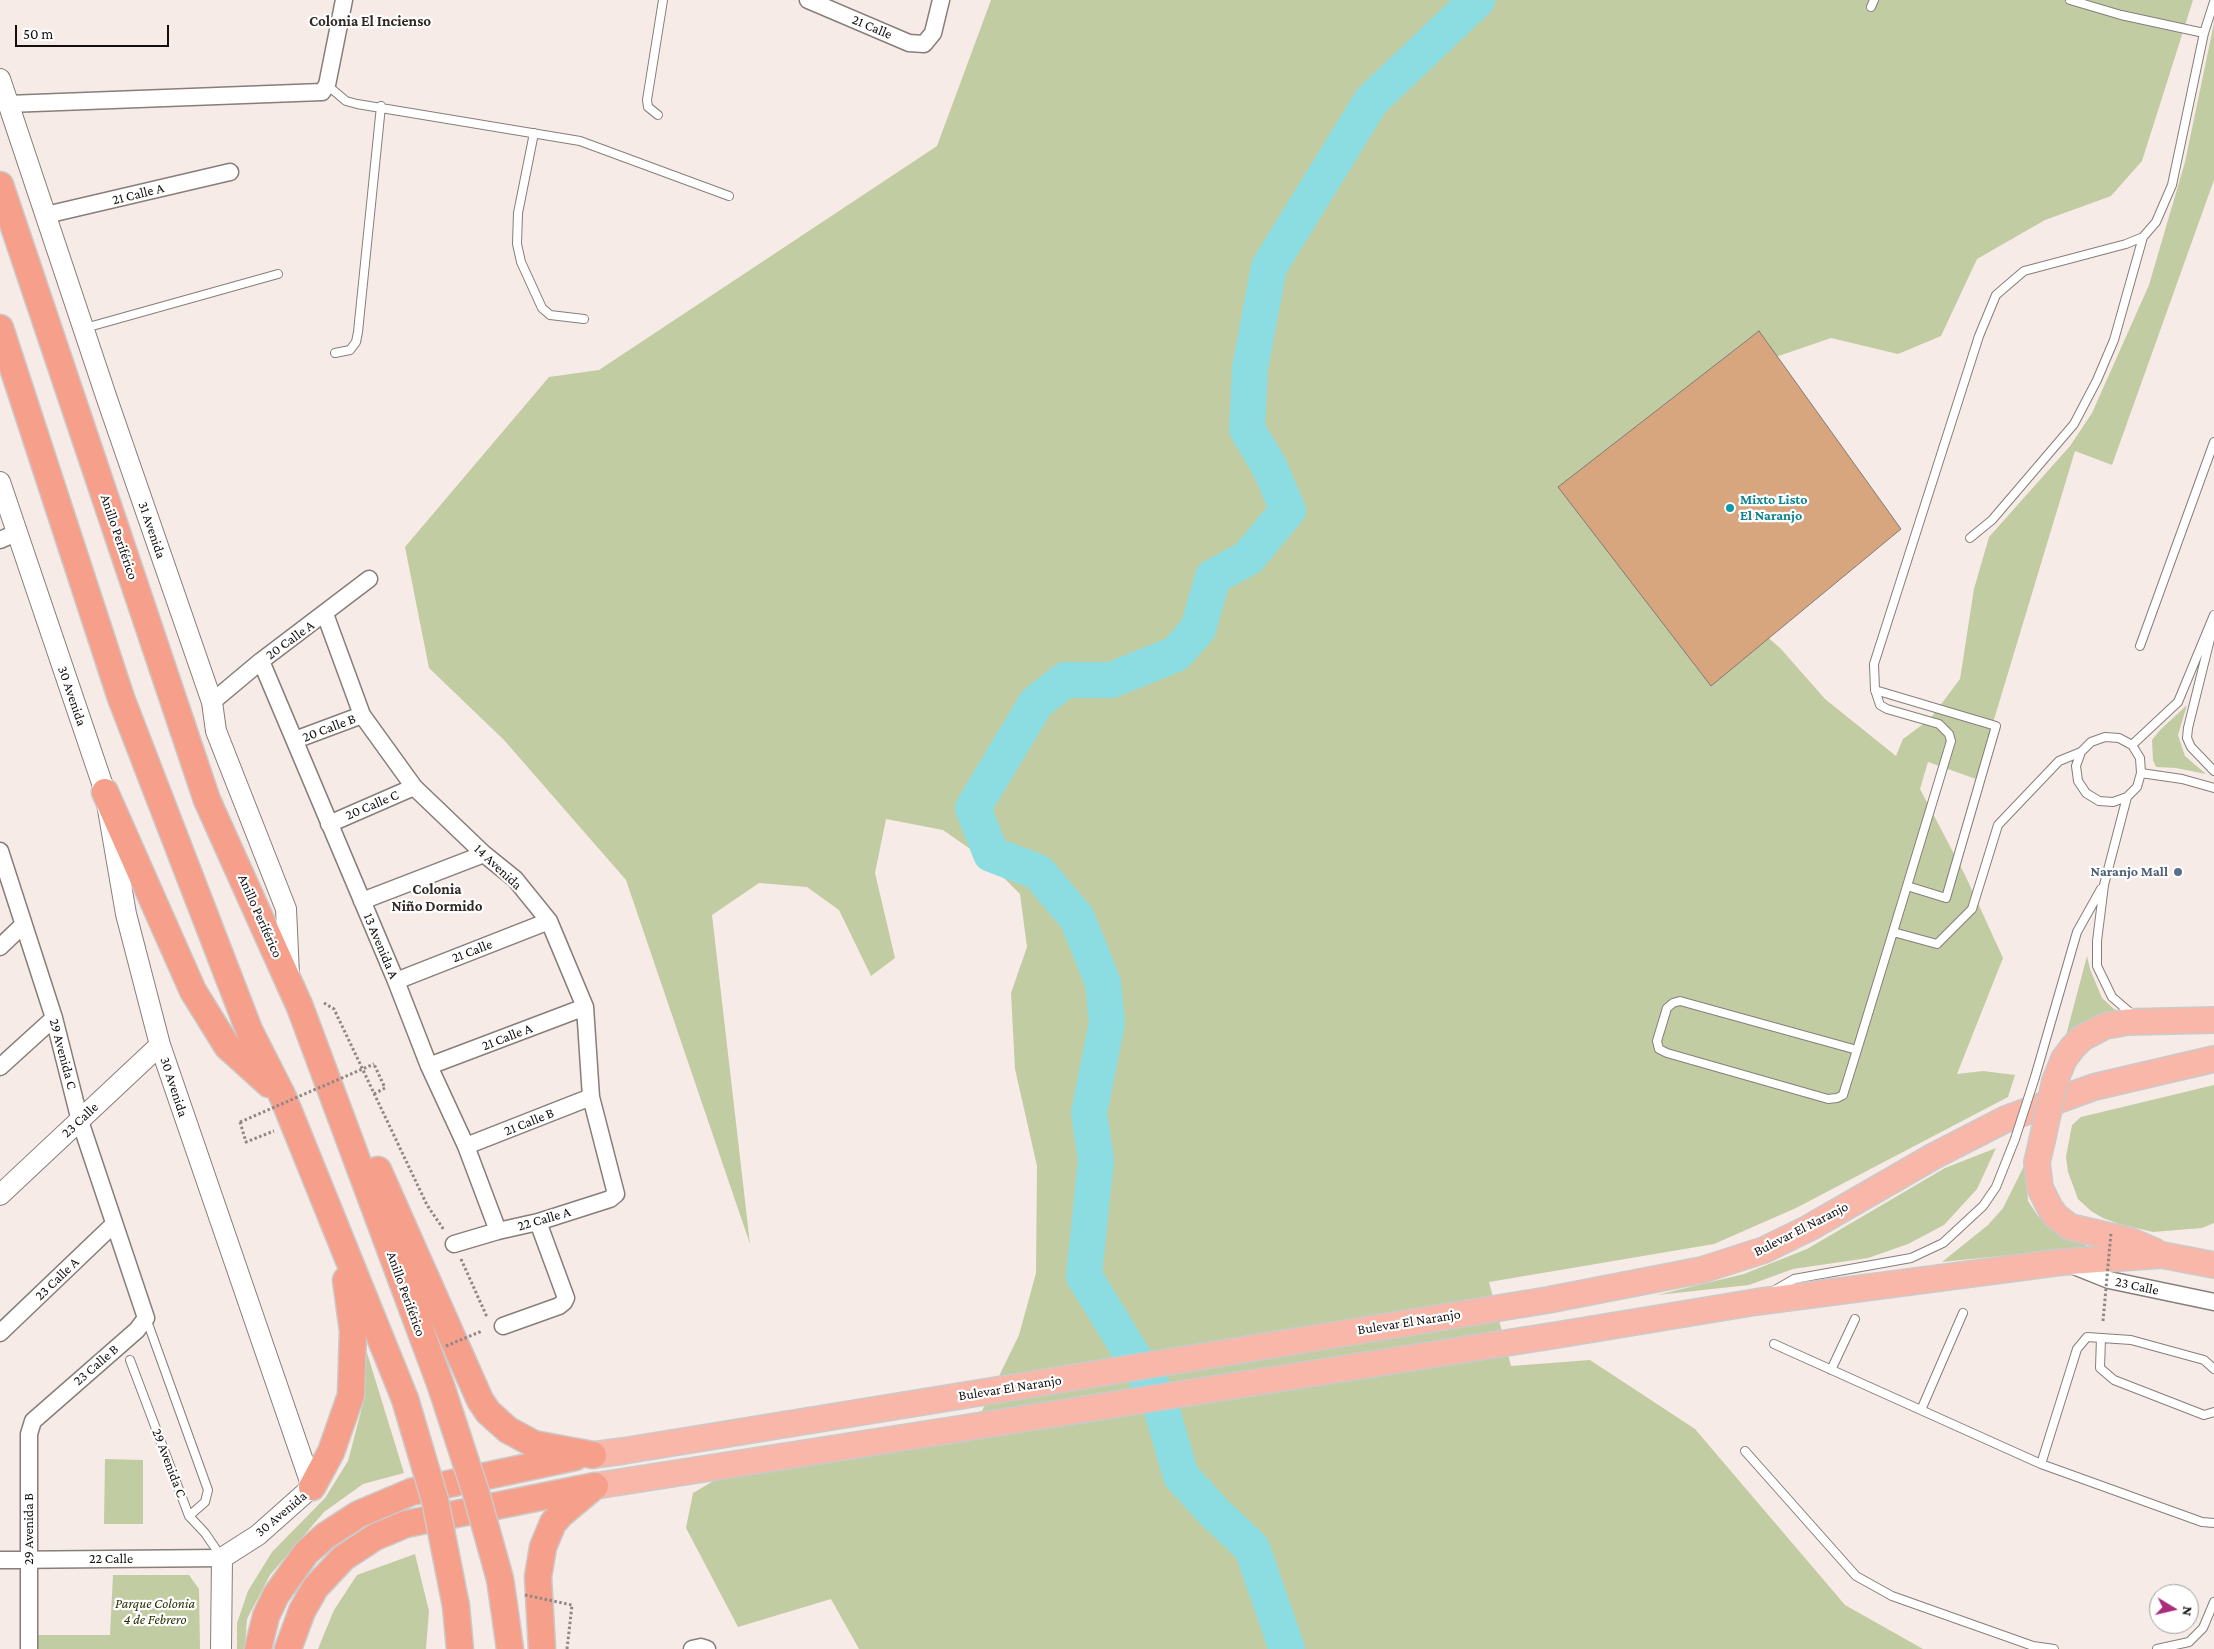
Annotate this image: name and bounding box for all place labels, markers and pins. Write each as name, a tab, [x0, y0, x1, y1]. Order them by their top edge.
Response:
place label: Mixto Listo El Naranjo	[1740, 492, 1808, 524]
marker: Mixto Listo El Naranjo	[1724, 502, 1736, 514]
place label: Naranjo Mall	[2091, 864, 2168, 880]
marker: Naranjo Mall	[2172, 866, 2184, 878]

